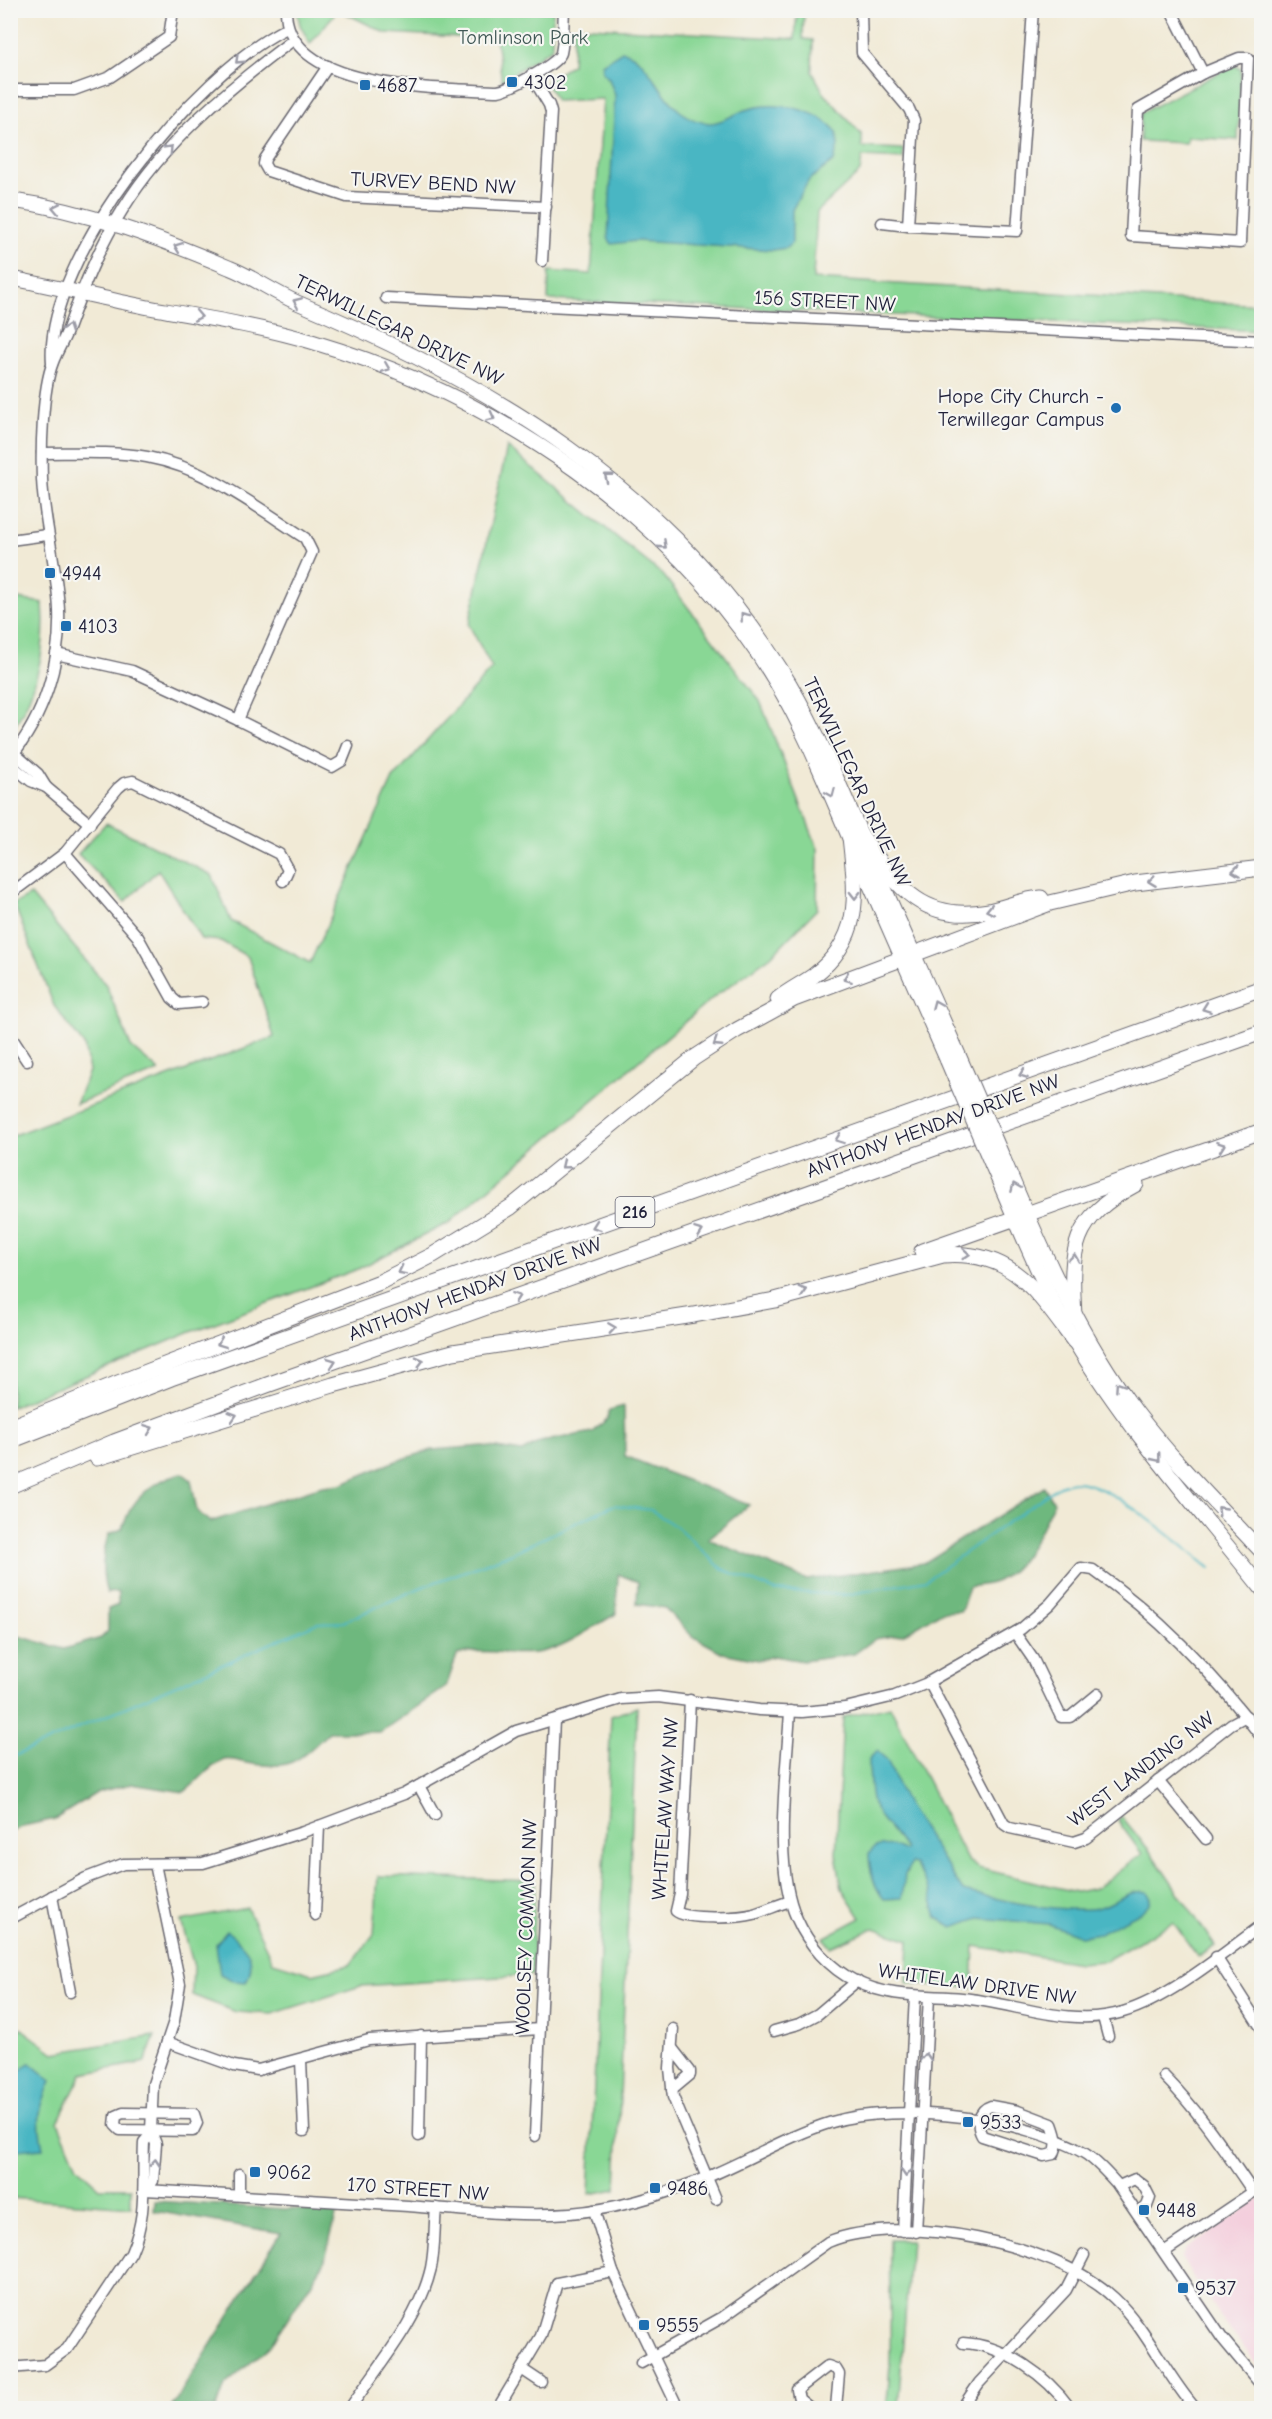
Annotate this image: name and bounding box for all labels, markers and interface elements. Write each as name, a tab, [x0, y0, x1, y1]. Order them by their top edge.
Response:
park label: Tomlinson Park	[458, 26, 589, 49]
one-way arrow	[236, 53, 247, 64]
place label: 4302	[524, 71, 566, 94]
place label: 4687	[377, 74, 418, 97]
marker: 4302	[505, 75, 519, 89]
marker: 4687	[358, 78, 372, 92]
one-way arrow	[162, 145, 173, 155]
street label: TURVEY BEND NW	[350, 167, 517, 199]
one-way arrow	[51, 202, 61, 215]
one-way arrow	[173, 242, 184, 255]
street label: TERWILLEGAR DRIVE NW	[291, 270, 507, 391]
street label: 156 STREET NW	[754, 286, 897, 316]
one-way arrow	[293, 297, 304, 309]
one-way arrow	[193, 310, 203, 322]
one-way arrow	[61, 323, 73, 334]
one-way arrow	[379, 361, 390, 373]
place label: Hope City Church - Terwillegar Campus	[938, 385, 1104, 431]
marker: Hope City Church - Terwillegar Campus	[1109, 401, 1123, 415]
one-way arrow	[485, 409, 496, 421]
one-way arrow	[603, 474, 614, 485]
one-way arrow	[656, 538, 667, 549]
place label: 4944	[62, 562, 102, 585]
marker: 4944	[43, 566, 57, 580]
one-way arrow	[741, 612, 752, 623]
place label: 4103	[78, 615, 118, 638]
marker: 4103	[59, 619, 73, 633]
street label: TERWILLEGAR DRIVE NW	[798, 674, 916, 891]
one-way arrow	[823, 787, 835, 798]
one-way arrow	[1231, 864, 1240, 876]
one-way arrow	[1148, 875, 1157, 887]
one-way arrow	[849, 891, 861, 900]
one-way arrow	[986, 903, 996, 916]
one-way arrow	[842, 971, 853, 983]
one-way arrow	[931, 999, 943, 1010]
one-way arrow	[1202, 1000, 1212, 1013]
one-way arrow	[713, 1035, 723, 1047]
one-way arrow	[1018, 1066, 1029, 1079]
street label: ANTHONY HENDAY DRIVE NW	[803, 1069, 1063, 1183]
one-way arrow	[834, 1132, 845, 1145]
one-way arrow	[1215, 1140, 1226, 1153]
one-way arrow	[561, 1157, 572, 1168]
one-way arrow	[1010, 1182, 1022, 1193]
road number: 216	[616, 1197, 654, 1227]
one-way arrow	[591, 1219, 602, 1231]
one-way arrow	[693, 1226, 704, 1239]
street label: ANTHONY HENDAY DRIVE NW	[345, 1232, 605, 1346]
one-way arrow	[962, 1248, 971, 1261]
one-way arrow	[1067, 1253, 1079, 1262]
one-way arrow	[398, 1263, 409, 1275]
one-way arrow	[797, 1286, 808, 1298]
one-way arrow	[510, 1292, 520, 1305]
one-way arrow	[607, 1322, 617, 1334]
one-way arrow	[216, 1335, 227, 1348]
one-way arrow	[415, 1355, 425, 1368]
one-way arrow	[326, 1357, 337, 1370]
one-way arrow	[1115, 1382, 1126, 1393]
one-way arrow	[227, 1411, 238, 1424]
one-way arrow	[143, 1424, 154, 1437]
one-way arrow	[1150, 1451, 1161, 1462]
one-way arrow	[1218, 1506, 1229, 1517]
street label: WEST LANDING NW	[1063, 1706, 1219, 1831]
street label: WHITELAW WAY NW	[647, 1716, 683, 1901]
street label: WOOLSEY COMMON NW	[511, 1818, 541, 2035]
street label: WHITELAW DRIVE NW	[877, 1959, 1078, 2009]
one-way arrow	[919, 2052, 932, 2061]
place label: 9533	[980, 2111, 1022, 2134]
marker: 9533	[961, 2115, 975, 2129]
one-way arrow	[148, 2158, 161, 2167]
place label: 9062	[267, 2161, 311, 2184]
marker: 9062	[248, 2165, 262, 2179]
one-way arrow	[900, 2168, 913, 2177]
street label: 170 STREET NW	[347, 2173, 490, 2205]
place label: 9486	[667, 2177, 708, 2200]
marker: 9486	[648, 2181, 662, 2195]
place label: 9448	[1156, 2199, 1196, 2222]
marker: 9448	[1137, 2203, 1151, 2217]
place label: 9537	[1195, 2277, 1237, 2300]
marker: 9537	[1176, 2281, 1190, 2295]
place label: 9555	[656, 2314, 699, 2337]
marker: 9555	[637, 2318, 651, 2332]

